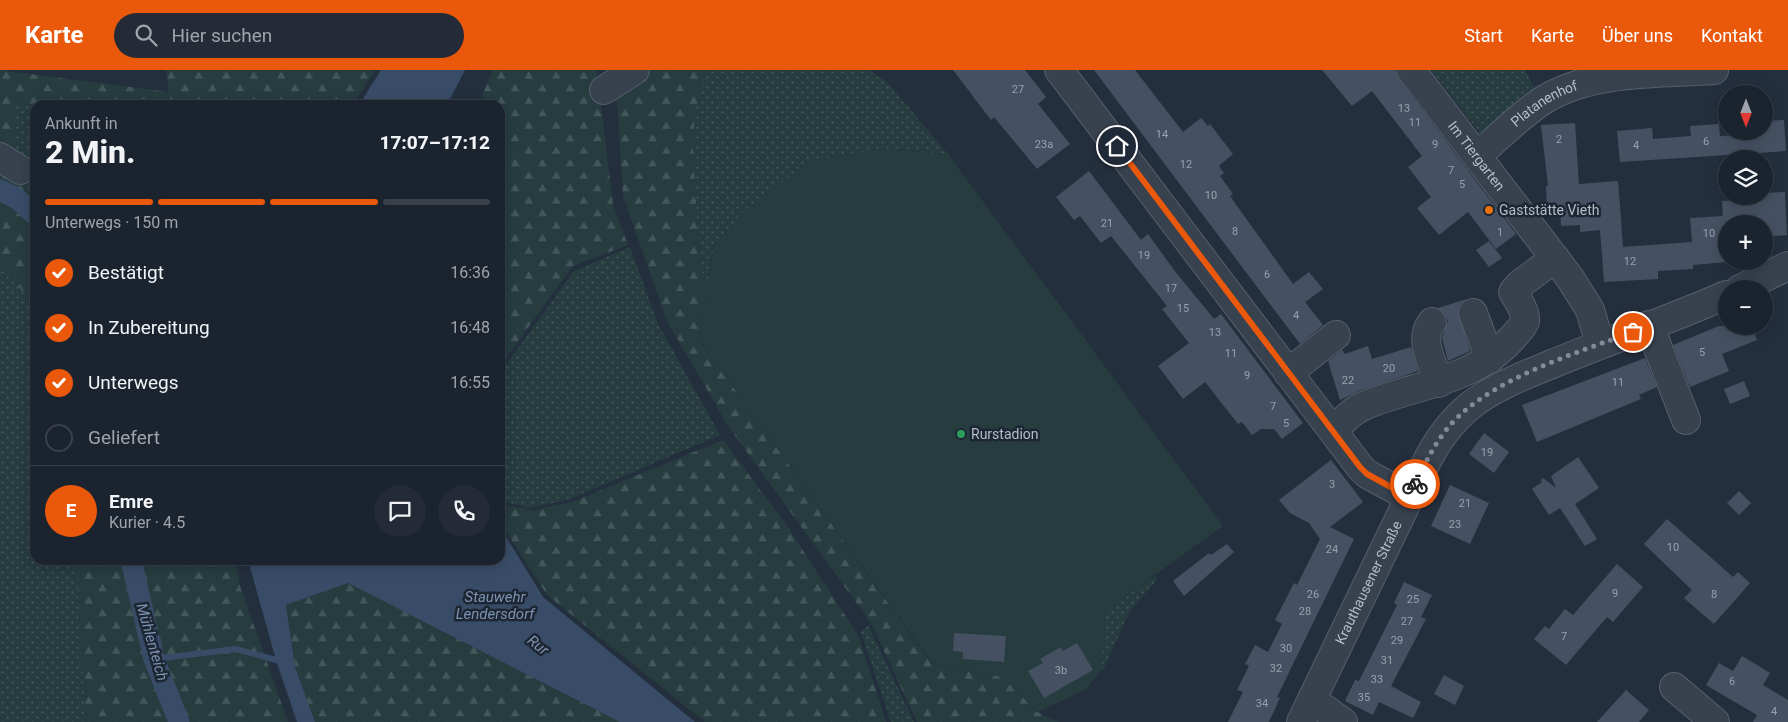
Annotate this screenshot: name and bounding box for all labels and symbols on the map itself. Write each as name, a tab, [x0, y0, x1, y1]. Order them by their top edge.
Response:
street label: Platanenhof	[1508, 77, 1580, 130]
house number: 27	[1012, 83, 1024, 96]
north arrow	[1718, 85, 1772, 140]
house number: 13	[1398, 102, 1410, 115]
house number: 11	[1409, 116, 1421, 129]
street label: Im Tiergarten	[1445, 118, 1508, 194]
pin	[1096, 125, 1138, 167]
house number: 14	[1156, 128, 1168, 141]
house number: 2	[1556, 133, 1562, 146]
house number: 6	[1703, 135, 1709, 148]
house number: 23a	[1035, 138, 1053, 151]
house number: 9	[1432, 138, 1438, 151]
house number: 4	[1633, 139, 1639, 152]
house number: 12	[1180, 158, 1192, 171]
house number: 7	[1448, 164, 1454, 177]
house number: 5	[1459, 178, 1465, 191]
house number: 10	[1205, 189, 1217, 202]
place label: Gaststätte Vieth	[1499, 202, 1599, 218]
marker: Gaststätte Vieth	[1483, 204, 1495, 216]
house number: 21	[1101, 217, 1113, 230]
house number: 8	[1232, 225, 1238, 238]
house number: 1	[1497, 226, 1503, 239]
house number: 10	[1703, 227, 1715, 240]
house number: 19	[1138, 249, 1150, 262]
house number: 12	[1624, 255, 1636, 268]
house number: 6	[1264, 268, 1270, 281]
house number: 17	[1165, 282, 1177, 295]
house number: 15	[1177, 302, 1189, 315]
house number: 4	[1293, 309, 1299, 322]
pin	[1612, 311, 1654, 353]
house number: 13	[1209, 326, 1221, 339]
house number: 5	[1699, 346, 1705, 359]
house number: 11	[1225, 347, 1237, 360]
house number: 20	[1383, 362, 1395, 375]
house number: 9	[1244, 369, 1250, 382]
house number: 22	[1342, 374, 1354, 387]
house number: 11	[1612, 376, 1624, 389]
house number: 7	[1270, 400, 1276, 413]
house number: 5	[1283, 417, 1289, 430]
place label: Rurstadion	[971, 426, 1039, 442]
marker: Rurstadion	[955, 428, 967, 440]
house number: 19	[1481, 446, 1493, 459]
courier	[1390, 459, 1440, 509]
house number: 3	[1329, 478, 1335, 491]
house number: 21	[1459, 497, 1471, 510]
street label: Krauthausener Straße	[1332, 518, 1405, 647]
house number: 23	[1449, 518, 1461, 531]
house number: 10	[1667, 541, 1679, 554]
house number: 24	[1326, 543, 1338, 556]
house number: 9	[1612, 587, 1618, 600]
water label: Stauwehr Lendersdorf	[456, 588, 536, 623]
house number: 26	[1307, 588, 1319, 601]
house number: 8	[1711, 588, 1717, 601]
house number: 25	[1407, 593, 1419, 606]
water label: Mühlenteich	[132, 601, 172, 683]
house number: 28	[1299, 605, 1311, 618]
house number: 27	[1401, 615, 1413, 628]
house number: 7	[1561, 630, 1567, 643]
water label: Rur	[524, 631, 553, 659]
house number: 29	[1391, 634, 1403, 647]
house number: 30	[1280, 642, 1292, 655]
house number: 31	[1381, 654, 1393, 667]
house number: 32	[1270, 662, 1282, 675]
house number: 3b	[1055, 664, 1067, 677]
house number: 33	[1371, 673, 1383, 686]
house number: 6	[1729, 675, 1735, 688]
house number: 35	[1358, 691, 1370, 704]
house number: 34	[1256, 697, 1268, 710]
house number: 4	[1771, 705, 1777, 718]

